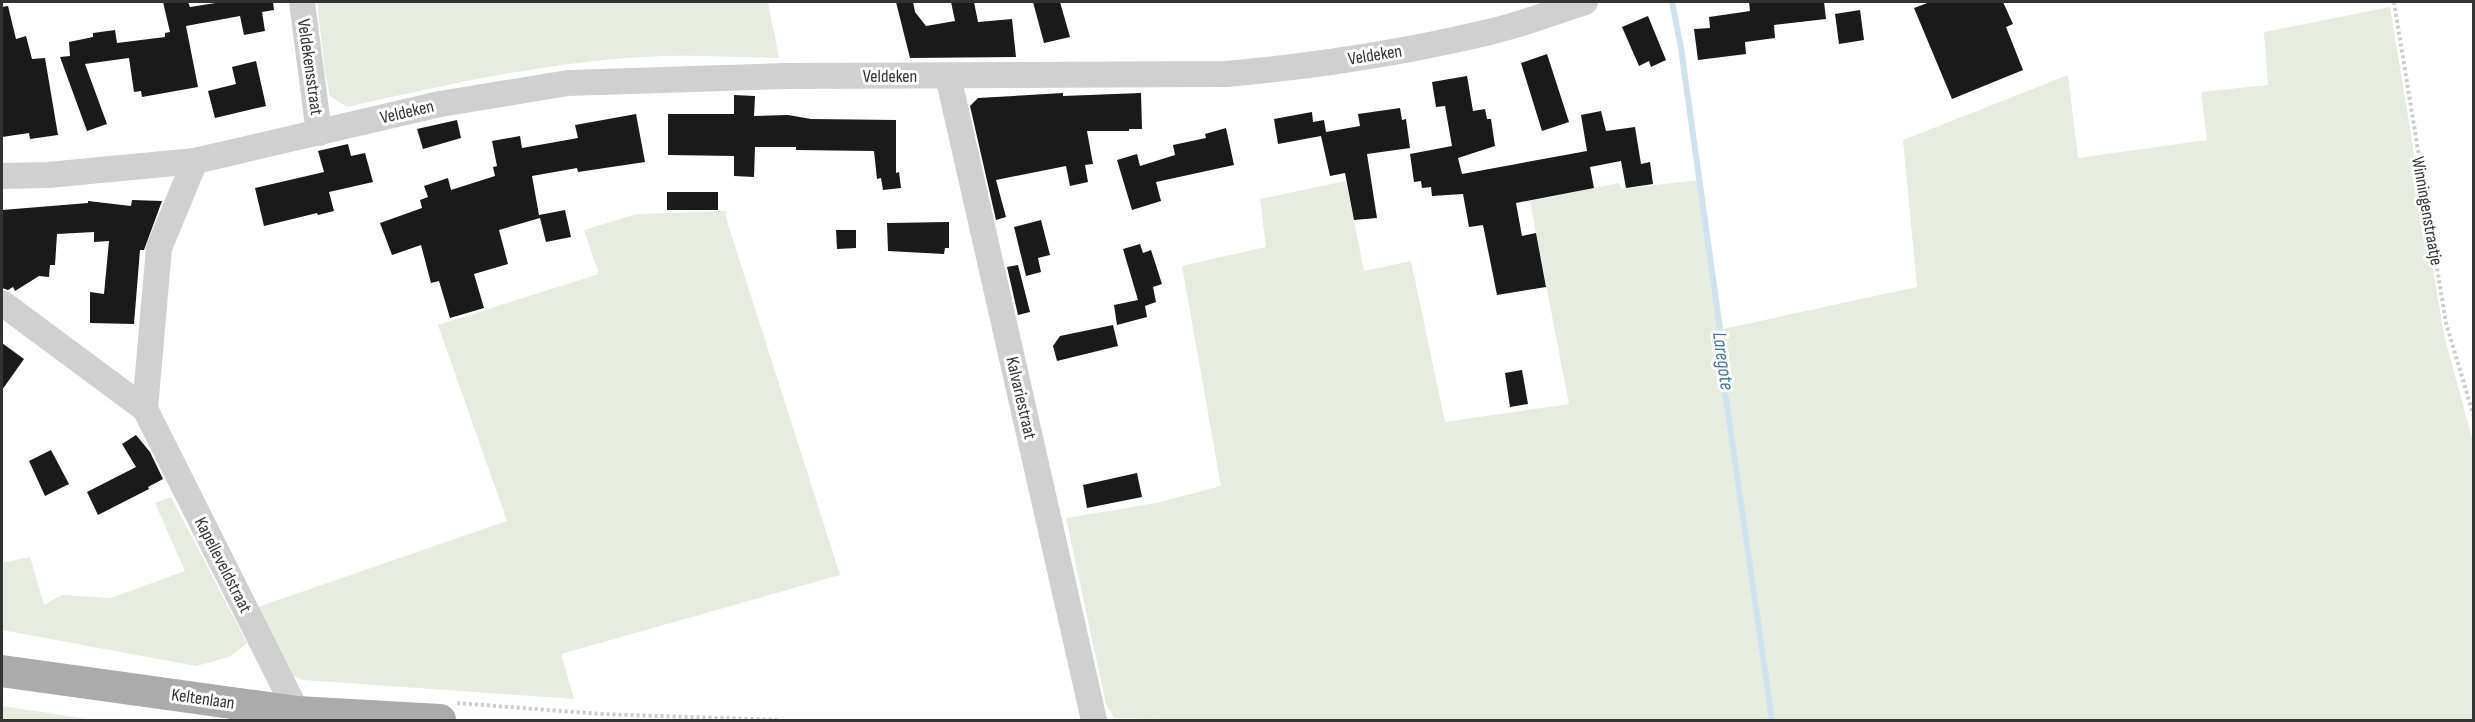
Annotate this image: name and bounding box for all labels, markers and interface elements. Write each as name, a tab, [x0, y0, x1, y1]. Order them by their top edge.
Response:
street label: Veldekensstraat	[293, 18, 327, 117]
street label: Veldeken	[1346, 40, 1404, 70]
street label: Veldeken	[863, 66, 917, 87]
street label: Veldeken	[378, 96, 436, 128]
street label: Winningenstraatje	[2407, 155, 2447, 267]
water label: Laregote	[1707, 331, 1739, 392]
street label: Kalvariestraat	[1001, 355, 1041, 442]
street label: Kapelleveldstraat	[190, 514, 256, 617]
street label: Keltenlaan	[170, 684, 236, 714]

